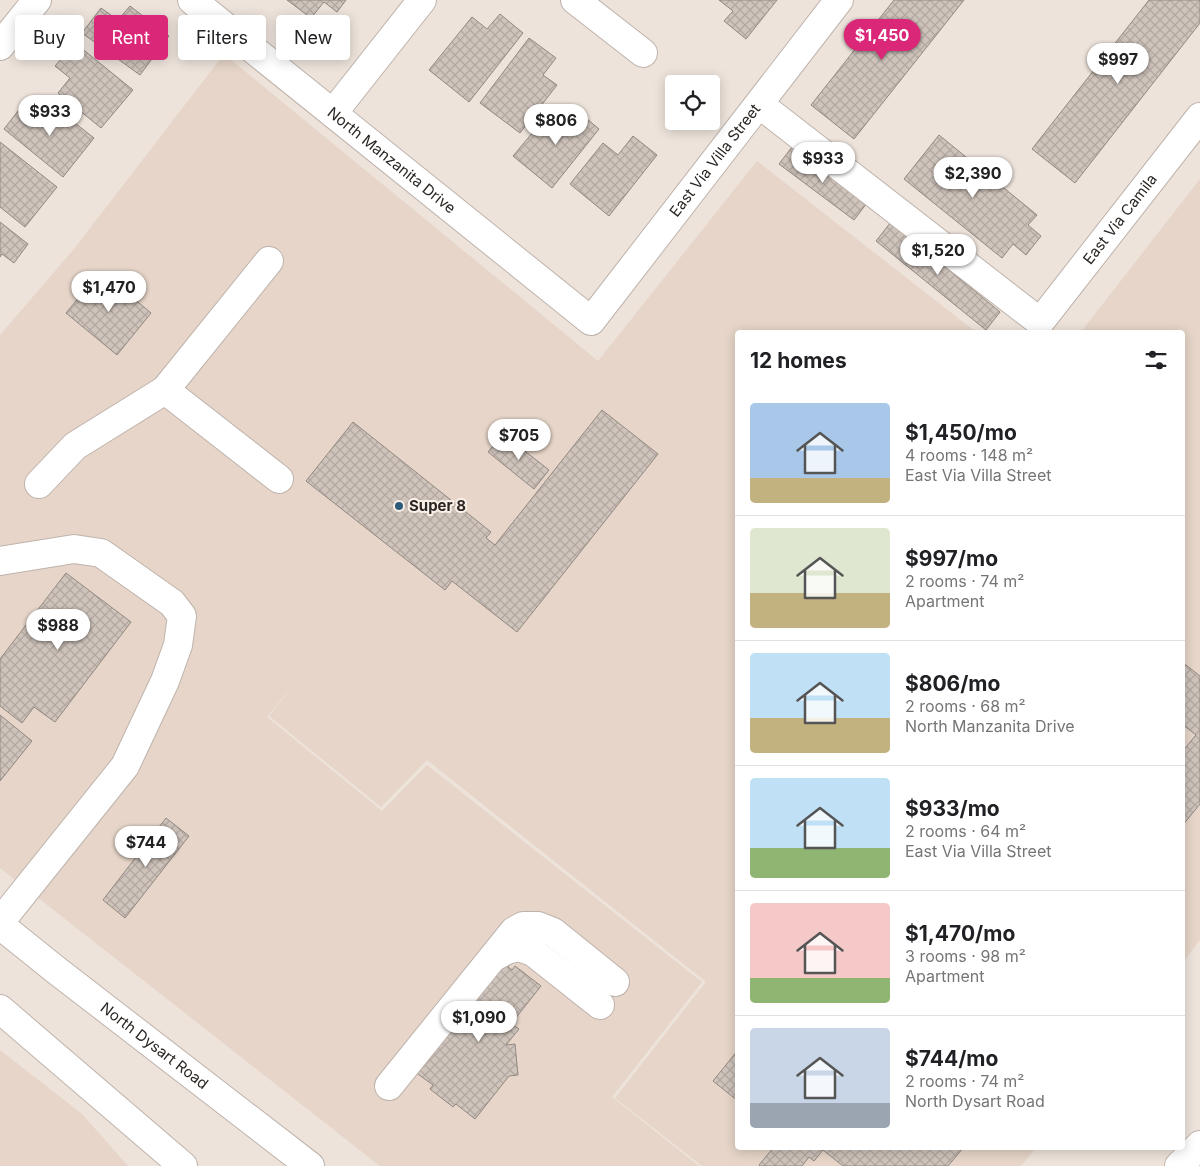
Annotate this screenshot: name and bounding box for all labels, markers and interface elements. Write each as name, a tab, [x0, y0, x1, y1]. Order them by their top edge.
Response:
chip: Buy	[15, 15, 84, 60]
chip: Rent	[94, 15, 168, 60]
chip: Filters	[178, 15, 266, 60]
chip: New	[276, 15, 350, 60]
pin: $1,450	[841, 18, 923, 61]
text: $1,450	[855, 25, 909, 45]
pin: $997	[1088, 42, 1148, 85]
text: $997	[1098, 49, 1138, 69]
map controls	[665, 75, 720, 130]
button: locate	[665, 75, 720, 130]
pin: $933	[20, 94, 80, 137]
street label: East Via Villa Street	[665, 100, 764, 220]
text: $933	[29, 101, 71, 121]
street label: North Manzanita Drive	[324, 103, 460, 217]
pin: $806	[526, 104, 586, 146]
text: $806	[535, 110, 577, 130]
pin: $933	[793, 142, 853, 184]
text: $933	[802, 148, 844, 168]
pin: $2,390	[932, 156, 1014, 199]
text: $2,390	[944, 163, 1002, 183]
street label: East Via Camila	[1079, 170, 1161, 268]
pin: $1,520	[897, 234, 979, 276]
text: $1,520	[911, 240, 965, 260]
pin: $1,470	[68, 270, 150, 313]
text: $1,470	[82, 277, 136, 297]
icon: filters	[1142, 346, 1170, 374]
text: 12 homes	[750, 348, 847, 373]
pin: $705	[489, 418, 549, 461]
text: $1,450/mo	[905, 420, 1017, 445]
icon: home	[790, 423, 850, 483]
text: $705	[499, 425, 539, 445]
text: 4 rooms · 148 m²	[905, 445, 1033, 465]
text: East Via Villa Street	[905, 465, 1051, 485]
place label: Super 8	[409, 496, 466, 515]
marker: Super 8	[393, 500, 405, 512]
text: $997/mo	[905, 546, 998, 571]
icon: home	[790, 548, 850, 608]
text: 2 rooms · 74 m²	[905, 571, 1024, 591]
text: Apartment	[905, 591, 985, 611]
pin: $988	[28, 608, 88, 651]
text: $988	[37, 615, 79, 635]
text: $806/mo	[905, 671, 1000, 696]
icon: home	[790, 673, 850, 733]
text: 2 rooms · 68 m²	[905, 696, 1026, 716]
text: North Manzanita Drive	[905, 716, 1075, 736]
text: $933/mo	[905, 796, 1000, 821]
icon: home	[790, 798, 850, 858]
text: 2 rooms · 64 m²	[905, 821, 1026, 841]
pin: $744	[116, 826, 176, 868]
text: $744	[126, 832, 166, 852]
text: East Via Villa Street	[905, 841, 1051, 861]
text: $1,470/mo	[905, 921, 1015, 946]
icon: home	[790, 923, 850, 983]
text: 3 rooms · 98 m²	[905, 946, 1026, 966]
text: Apartment	[905, 966, 985, 986]
street label: North Dysart Road	[97, 998, 212, 1093]
pin: $1,090	[438, 1000, 520, 1043]
text: $1,090	[452, 1007, 506, 1027]
text: $744/mo	[905, 1046, 998, 1071]
icon: home	[790, 1048, 850, 1108]
text: 2 rooms · 74 m²	[905, 1071, 1024, 1091]
text: North Dysart Road	[905, 1091, 1045, 1111]

